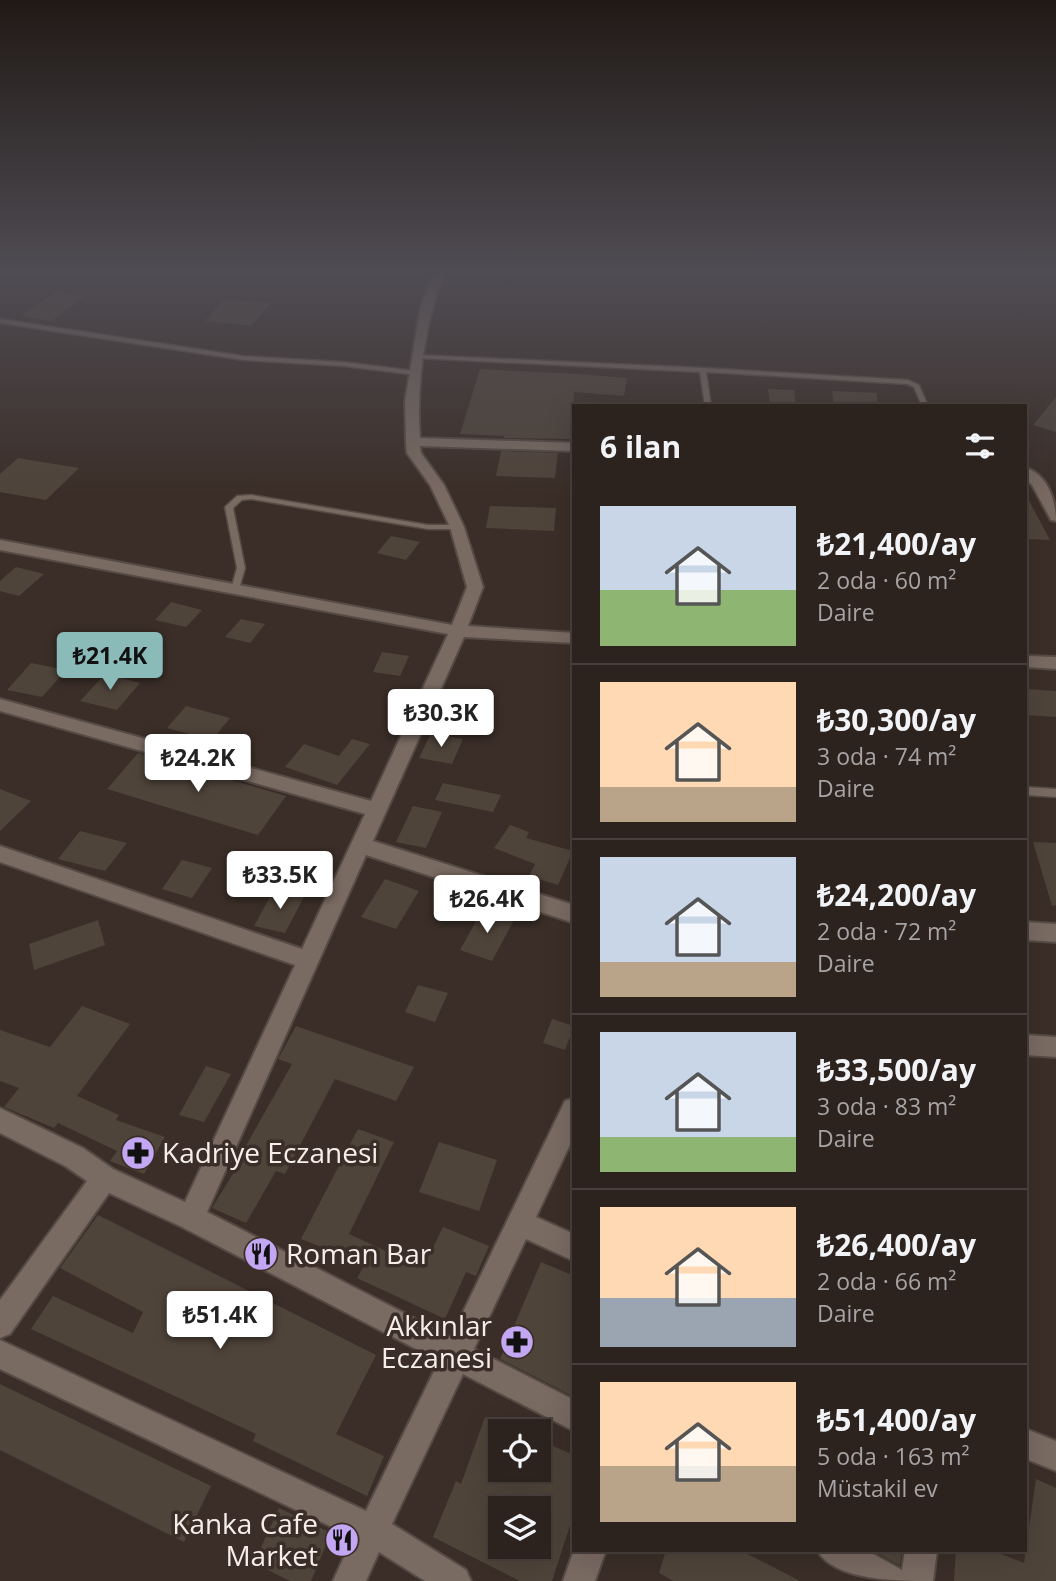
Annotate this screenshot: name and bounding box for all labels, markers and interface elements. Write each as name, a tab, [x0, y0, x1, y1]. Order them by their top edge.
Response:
text: 6 ilan	[600, 426, 681, 467]
icon: filters	[961, 427, 999, 465]
text: ₺21,400/ay	[817, 523, 976, 564]
icon: home	[656, 534, 740, 618]
text: 2 oda · 60 m²	[817, 564, 956, 596]
text: Daire	[817, 596, 875, 628]
pin: ₺21.4K	[53, 632, 167, 692]
text: ₺21.4K	[73, 639, 147, 671]
pin: ₺30.3K	[384, 690, 498, 749]
text: ₺30.3K	[404, 696, 478, 728]
text: ₺30,300/ay	[817, 699, 976, 740]
icon: home	[656, 710, 740, 794]
pin: ₺24.2K	[141, 734, 255, 794]
text: 3 oda · 74 m²	[817, 740, 956, 772]
text: ₺24.2K	[161, 741, 235, 773]
text: Daire	[817, 772, 875, 804]
pin: ₺33.5K	[223, 852, 337, 911]
text: ₺33.5K	[243, 858, 317, 890]
text: ₺24,200/ay	[817, 874, 976, 915]
pin: ₺26.4K	[430, 876, 544, 935]
text: ₺26.4K	[450, 882, 524, 914]
icon: home	[656, 885, 740, 969]
text: 2 oda · 72 m²	[817, 915, 956, 947]
text: Daire	[817, 947, 875, 979]
text: ₺33,500/ay	[817, 1049, 976, 1090]
icon: home	[656, 1060, 740, 1144]
text: 3 oda · 83 m²	[817, 1090, 956, 1122]
text: Daire	[817, 1122, 875, 1154]
place label: Kadriye Eczanesi	[162, 1133, 378, 1171]
pharmacy icon: Kadriye Eczanesi	[119, 1134, 157, 1172]
text: ₺26,400/ay	[817, 1224, 976, 1265]
place label: Roman Bar	[286, 1234, 432, 1272]
restaurant icon: Roman Bar	[242, 1235, 280, 1273]
icon: home	[656, 1235, 740, 1319]
text: 2 oda · 66 m²	[817, 1265, 956, 1297]
pin: ₺51.4K	[163, 1292, 277, 1351]
text: Daire	[817, 1297, 875, 1329]
text: ₺51.4K	[183, 1298, 257, 1330]
place label: Akkınlar Eczanesi	[381, 1306, 493, 1376]
pharmacy icon: Akkınlar Eczanesi	[498, 1323, 536, 1361]
text: ₺51,400/ay	[817, 1399, 976, 1440]
icon: home	[656, 1410, 740, 1494]
map controls	[488, 1419, 551, 1559]
button: locate	[488, 1419, 551, 1482]
text: 5 oda · 163 m²	[817, 1440, 970, 1472]
text: Müstakil ev	[817, 1472, 938, 1504]
button: layers	[488, 1496, 551, 1559]
place label: Kanka Cafe Market	[172, 1504, 318, 1574]
restaurant icon: Kanka Cafe Market	[323, 1521, 361, 1559]

